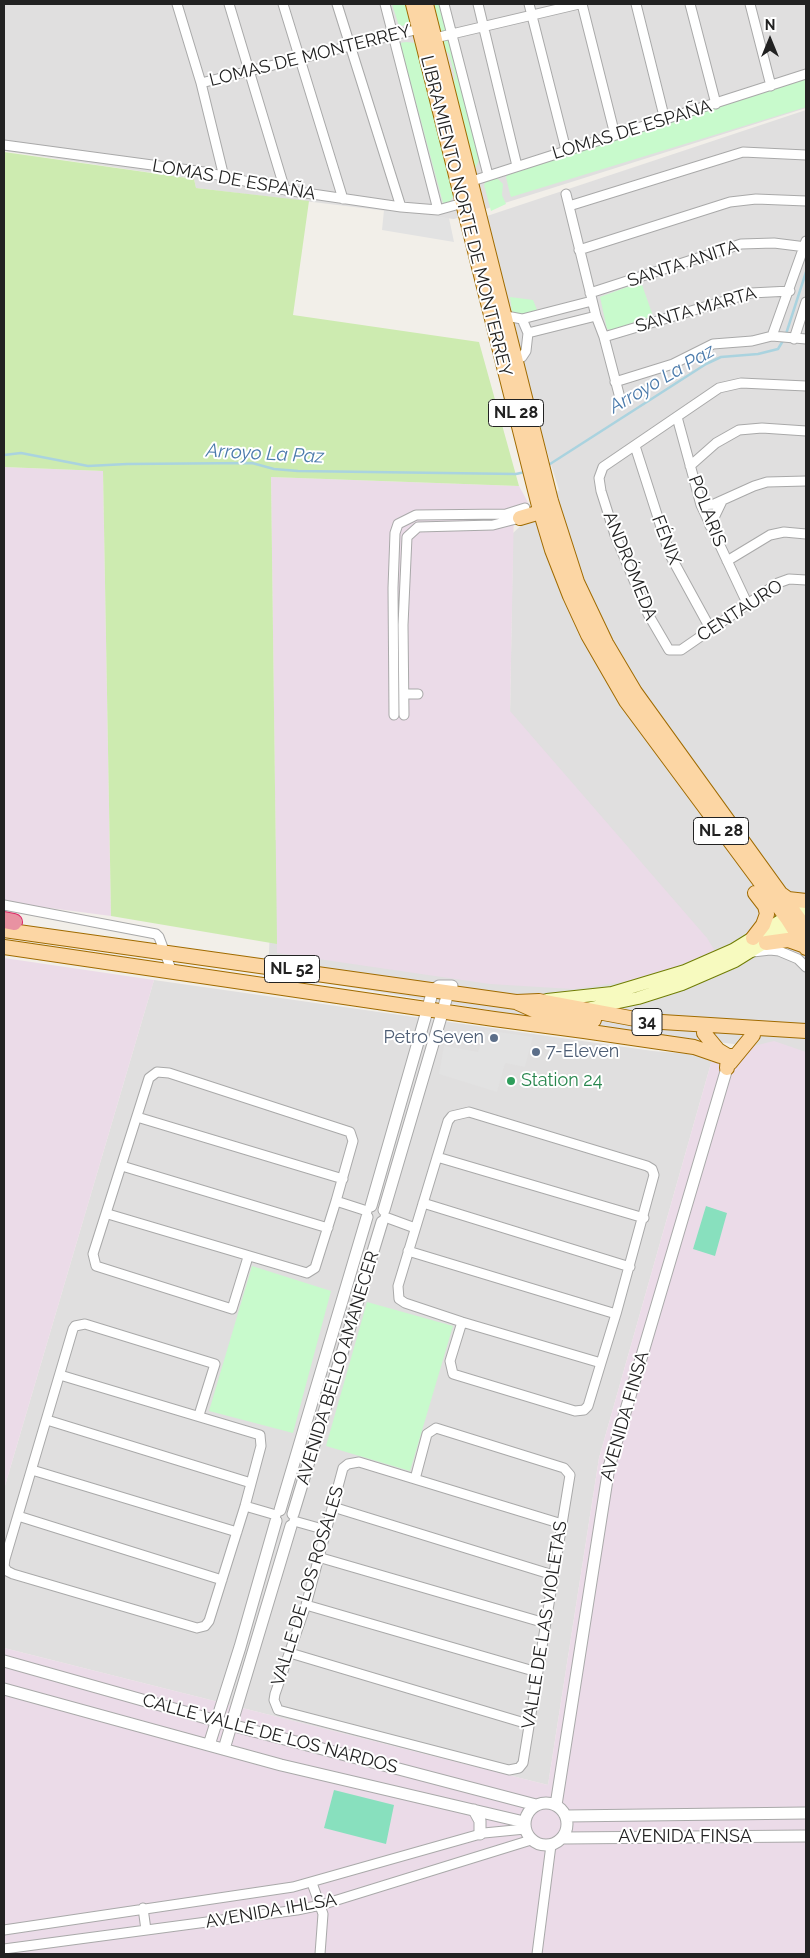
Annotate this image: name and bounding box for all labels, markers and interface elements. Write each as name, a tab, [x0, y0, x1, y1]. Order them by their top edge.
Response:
north arrow	[745, 15, 795, 65]
text: N	[765, 17, 775, 33]
street label: LOMAS DE MONTERREY	[207, 21, 413, 91]
street label: LIBRAMIENTO NORTE DE MONTERREY	[416, 53, 516, 379]
street label: LOMAS DE ESPAÑA	[550, 95, 714, 165]
street label: LOMAS DE ESPAÑA	[151, 155, 317, 205]
street label: SANTA ANITA	[625, 236, 741, 292]
street label: SANTA MARTA	[633, 282, 759, 338]
water label: Arroyo La Paz	[605, 340, 719, 418]
road number: NL 28	[488, 399, 544, 426]
water label: Arroyo La Paz	[205, 440, 325, 468]
street label: POLARIS	[684, 472, 730, 550]
street label: ANDRÓMEDA	[598, 508, 662, 624]
street label: FÉNIX	[647, 512, 685, 568]
street label: CENTAURO	[693, 575, 787, 647]
road number: NL 28	[694, 818, 748, 844]
road number: NL 52	[264, 956, 320, 982]
road number: 34	[632, 1009, 662, 1036]
place label: Petro Seven	[384, 1027, 484, 1049]
marker: Petro Seven	[488, 1032, 500, 1044]
place label: 7-Eleven	[546, 1041, 619, 1063]
marker: 7-Eleven	[530, 1046, 542, 1058]
place label: Station 24	[521, 1070, 602, 1092]
marker: Station 24	[505, 1075, 517, 1087]
street label: AVENIDA BELLO AMANECER	[292, 1249, 384, 1487]
street label: AVENIDA FINSA	[596, 1349, 654, 1483]
street label: VALLE DE LOS ROSALES	[267, 1484, 349, 1688]
street label: VALLE DE LAS VIOLETAS	[518, 1519, 572, 1731]
street label: CALLE VALLE DE LOS NARDOS	[140, 1689, 400, 1779]
street label: AVENIDA FINSA	[618, 1826, 752, 1848]
street label: AVENIDA IHLSA	[204, 1889, 338, 1933]

